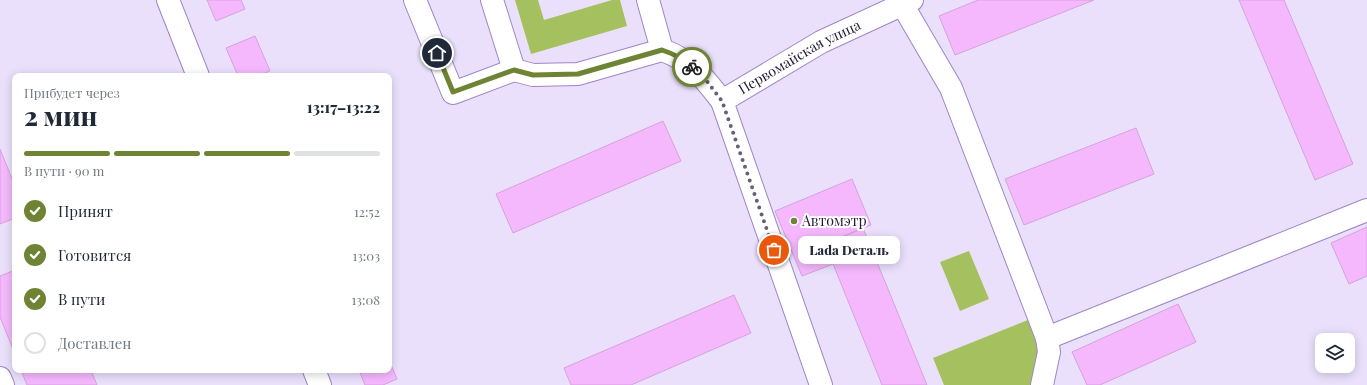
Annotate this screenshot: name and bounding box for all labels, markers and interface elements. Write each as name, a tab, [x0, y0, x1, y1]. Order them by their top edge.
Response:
street label: Первомайская улица	[735, 15, 864, 98]
pin	[420, 36, 454, 70]
icon: home	[426, 42, 448, 64]
courier	[672, 47, 712, 87]
icon: bike	[681, 56, 703, 78]
text: Прибудет через	[24, 84, 120, 101]
text: 13:17–13:22	[307, 97, 380, 117]
text: 2 мин	[24, 98, 97, 133]
text: В пути · 90 m	[24, 162, 104, 179]
icon: check	[24, 200, 46, 222]
text: Принят	[58, 201, 113, 221]
text: 12:52	[354, 203, 380, 220]
place label: Автомэтр	[801, 211, 867, 230]
marker: Автомэтр	[789, 216, 799, 226]
pin	[757, 233, 791, 267]
callout: Lada Dеталь	[798, 236, 900, 264]
icon: bag	[763, 239, 785, 261]
text: Lada Dеталь	[809, 241, 889, 258]
icon: check	[24, 244, 46, 266]
text: Готовится	[58, 245, 131, 265]
text: 13:03	[352, 247, 380, 264]
icon: check	[24, 288, 46, 310]
text: В пути	[58, 289, 106, 309]
text: 13:08	[352, 291, 380, 308]
text: Доставлен	[58, 333, 132, 353]
map controls	[1315, 333, 1355, 373]
button: layers	[1315, 333, 1355, 373]

